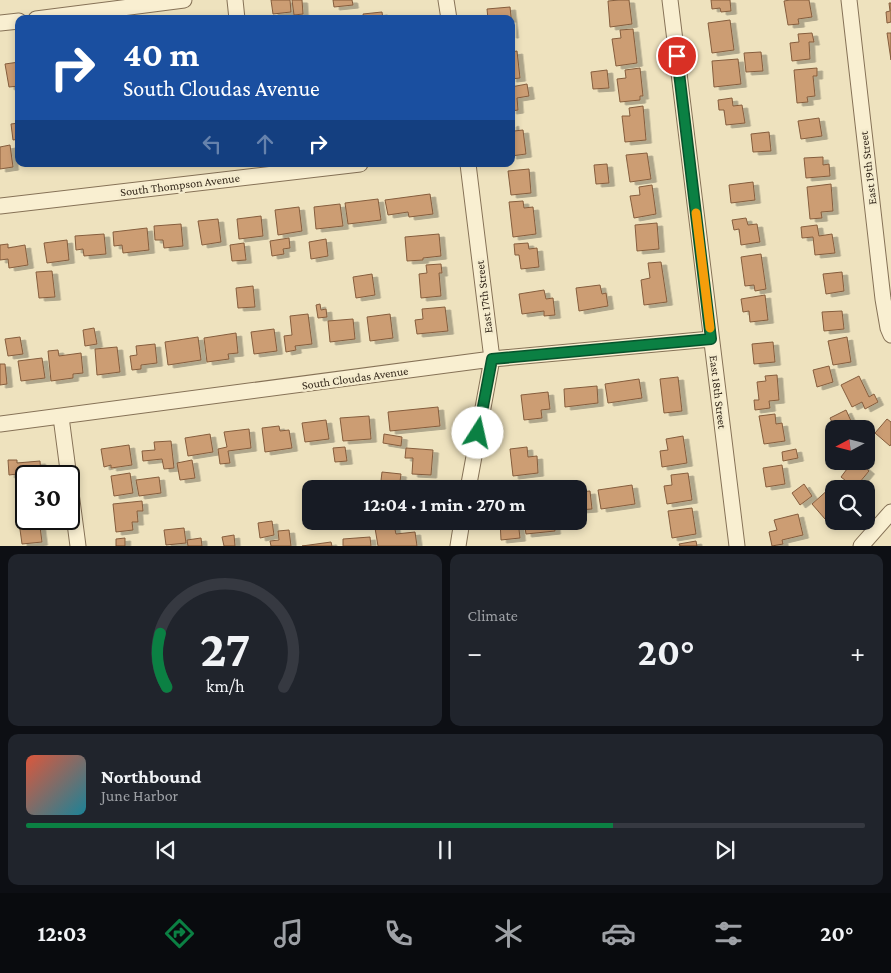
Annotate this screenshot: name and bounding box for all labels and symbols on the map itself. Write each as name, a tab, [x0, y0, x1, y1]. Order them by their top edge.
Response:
pin	[656, 35, 698, 77]
street label: East 19th Street	[856, 129, 879, 206]
street label: South Thompson Avenue	[120, 171, 240, 199]
street label: East 17th Street	[472, 259, 495, 334]
street label: East 18th Street	[707, 354, 730, 431]
street label: South Cloudas Avenue	[301, 364, 409, 392]
position arrow	[451, 406, 503, 458]
north arrow	[825, 420, 875, 470]
speed limit sign: 30	[15, 465, 80, 530]

